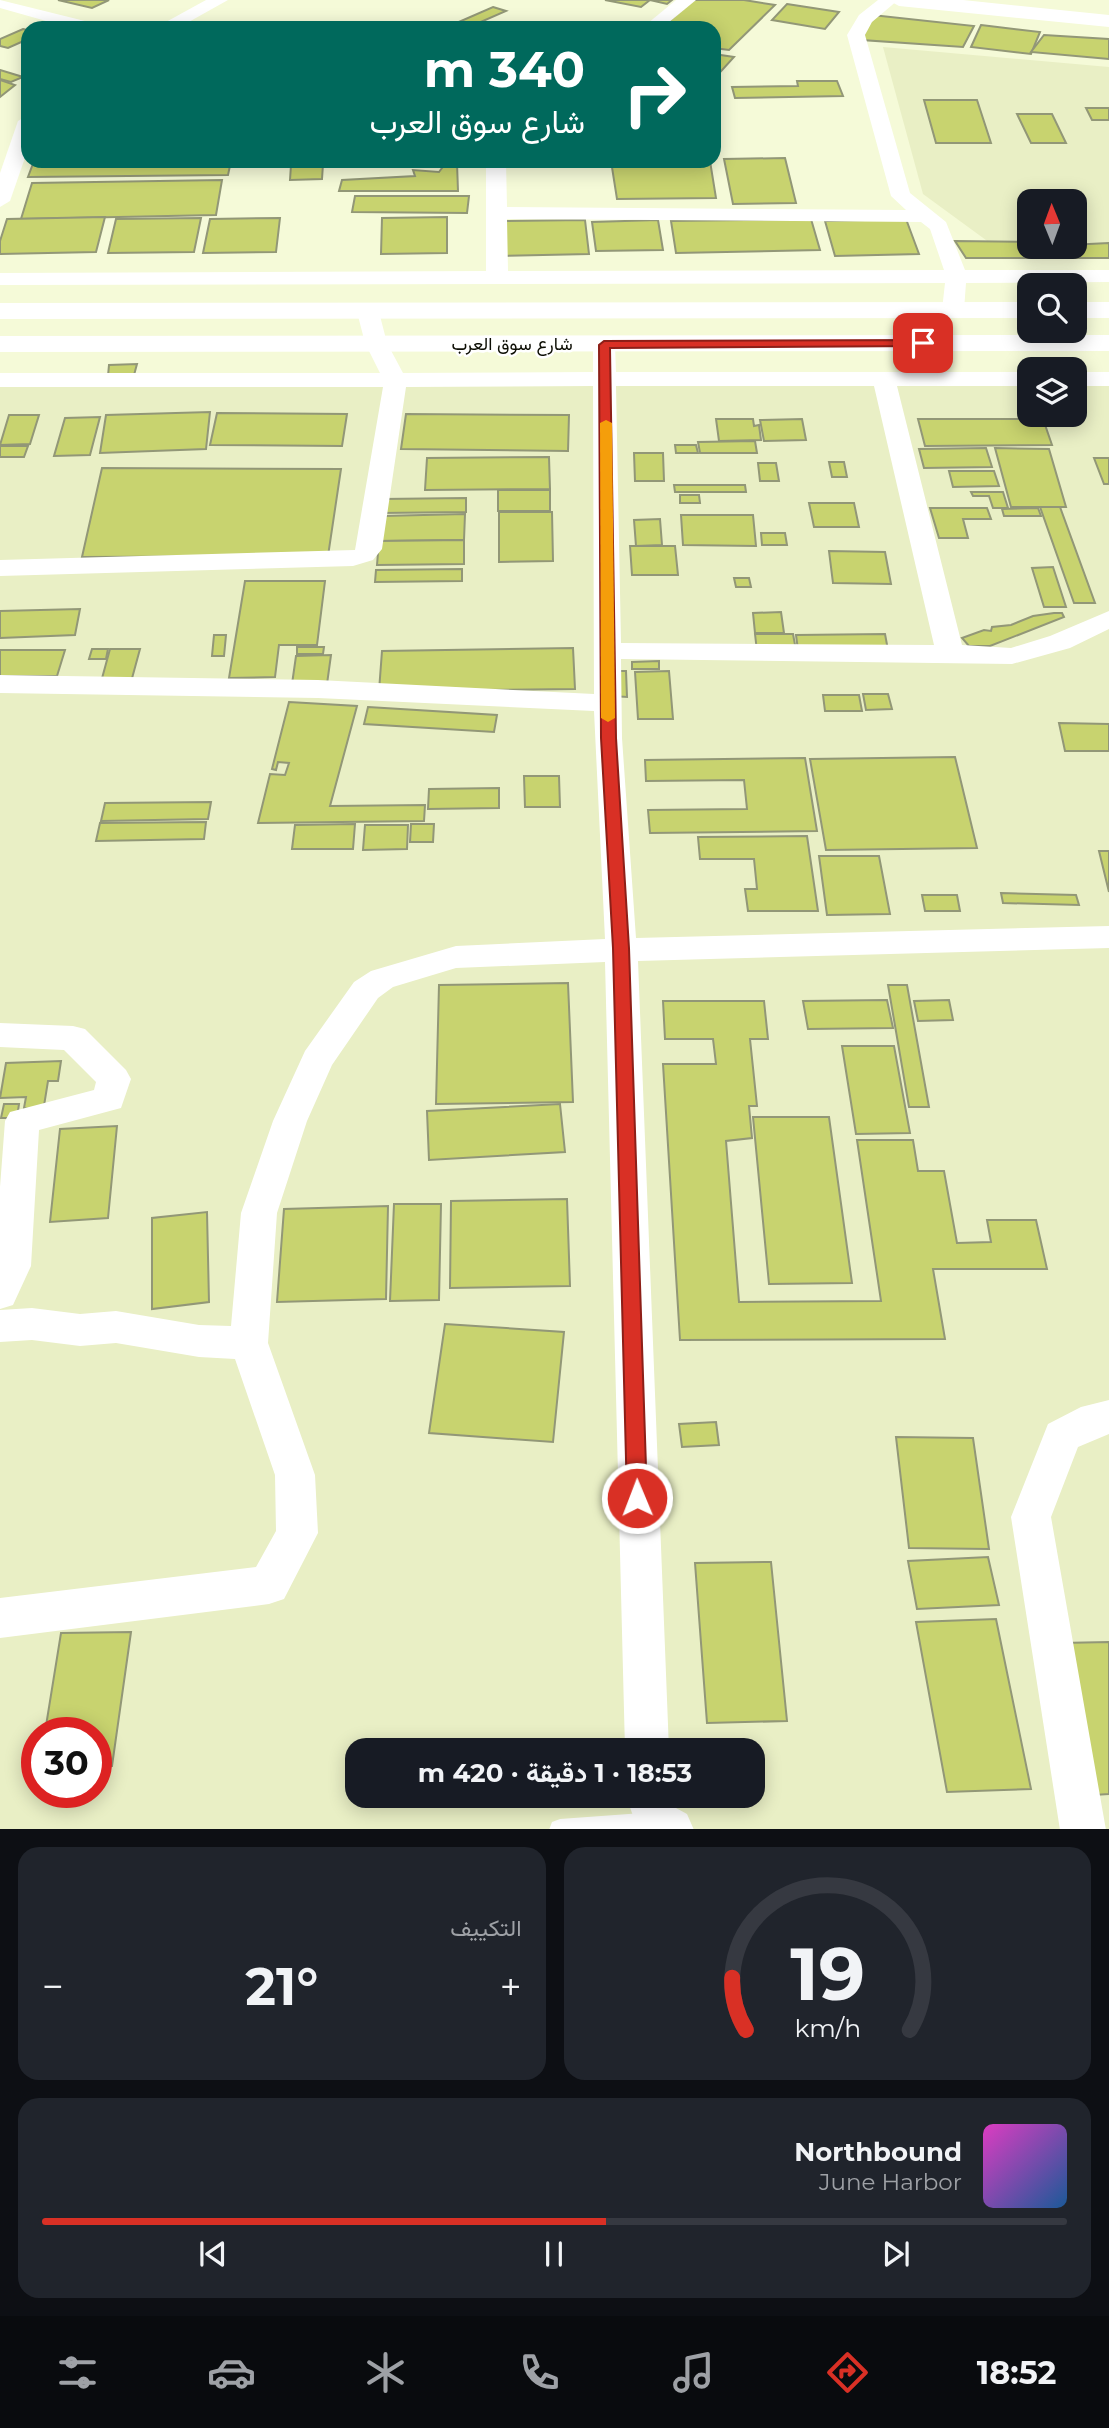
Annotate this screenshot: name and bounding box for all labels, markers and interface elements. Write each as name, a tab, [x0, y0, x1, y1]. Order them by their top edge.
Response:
text: 340 m	[424, 40, 585, 99]
icon: right	[609, 49, 700, 140]
text: شارع سوق العرب	[369, 102, 585, 141]
north arrow	[1017, 189, 1087, 259]
map controls	[1017, 189, 1087, 427]
button: search	[1017, 273, 1087, 343]
pin	[893, 313, 953, 373]
icon: arrive	[904, 324, 942, 362]
street label: شارع سوق العرب	[451, 333, 573, 356]
button: layers	[1017, 357, 1087, 427]
position arrow	[600, 1461, 674, 1535]
speed limit sign: 30	[21, 1717, 112, 1808]
text: 18:53 · 1 دقيقة · 420 m	[418, 1757, 692, 1789]
text: التكييف	[450, 1914, 522, 1942]
text: 19	[790, 1930, 865, 2018]
text: 21°	[245, 1955, 318, 2018]
text: −	[42, 1963, 64, 2010]
text: +	[500, 1963, 522, 2010]
text: km/h	[794, 2012, 861, 2042]
text: Northbound	[794, 2136, 962, 2168]
text: June Harbor	[819, 2168, 962, 2196]
icon: previous	[194, 2235, 232, 2273]
icon: pause	[535, 2235, 573, 2273]
icon: next	[877, 2235, 915, 2273]
icon: filters	[53, 2348, 102, 2397]
icon: car	[207, 2348, 256, 2397]
icon: climate	[361, 2348, 410, 2397]
icon: phone	[515, 2348, 564, 2397]
icon: music	[669, 2348, 718, 2397]
icon: directions	[823, 2348, 872, 2397]
text: 18:52	[977, 2353, 1057, 2392]

